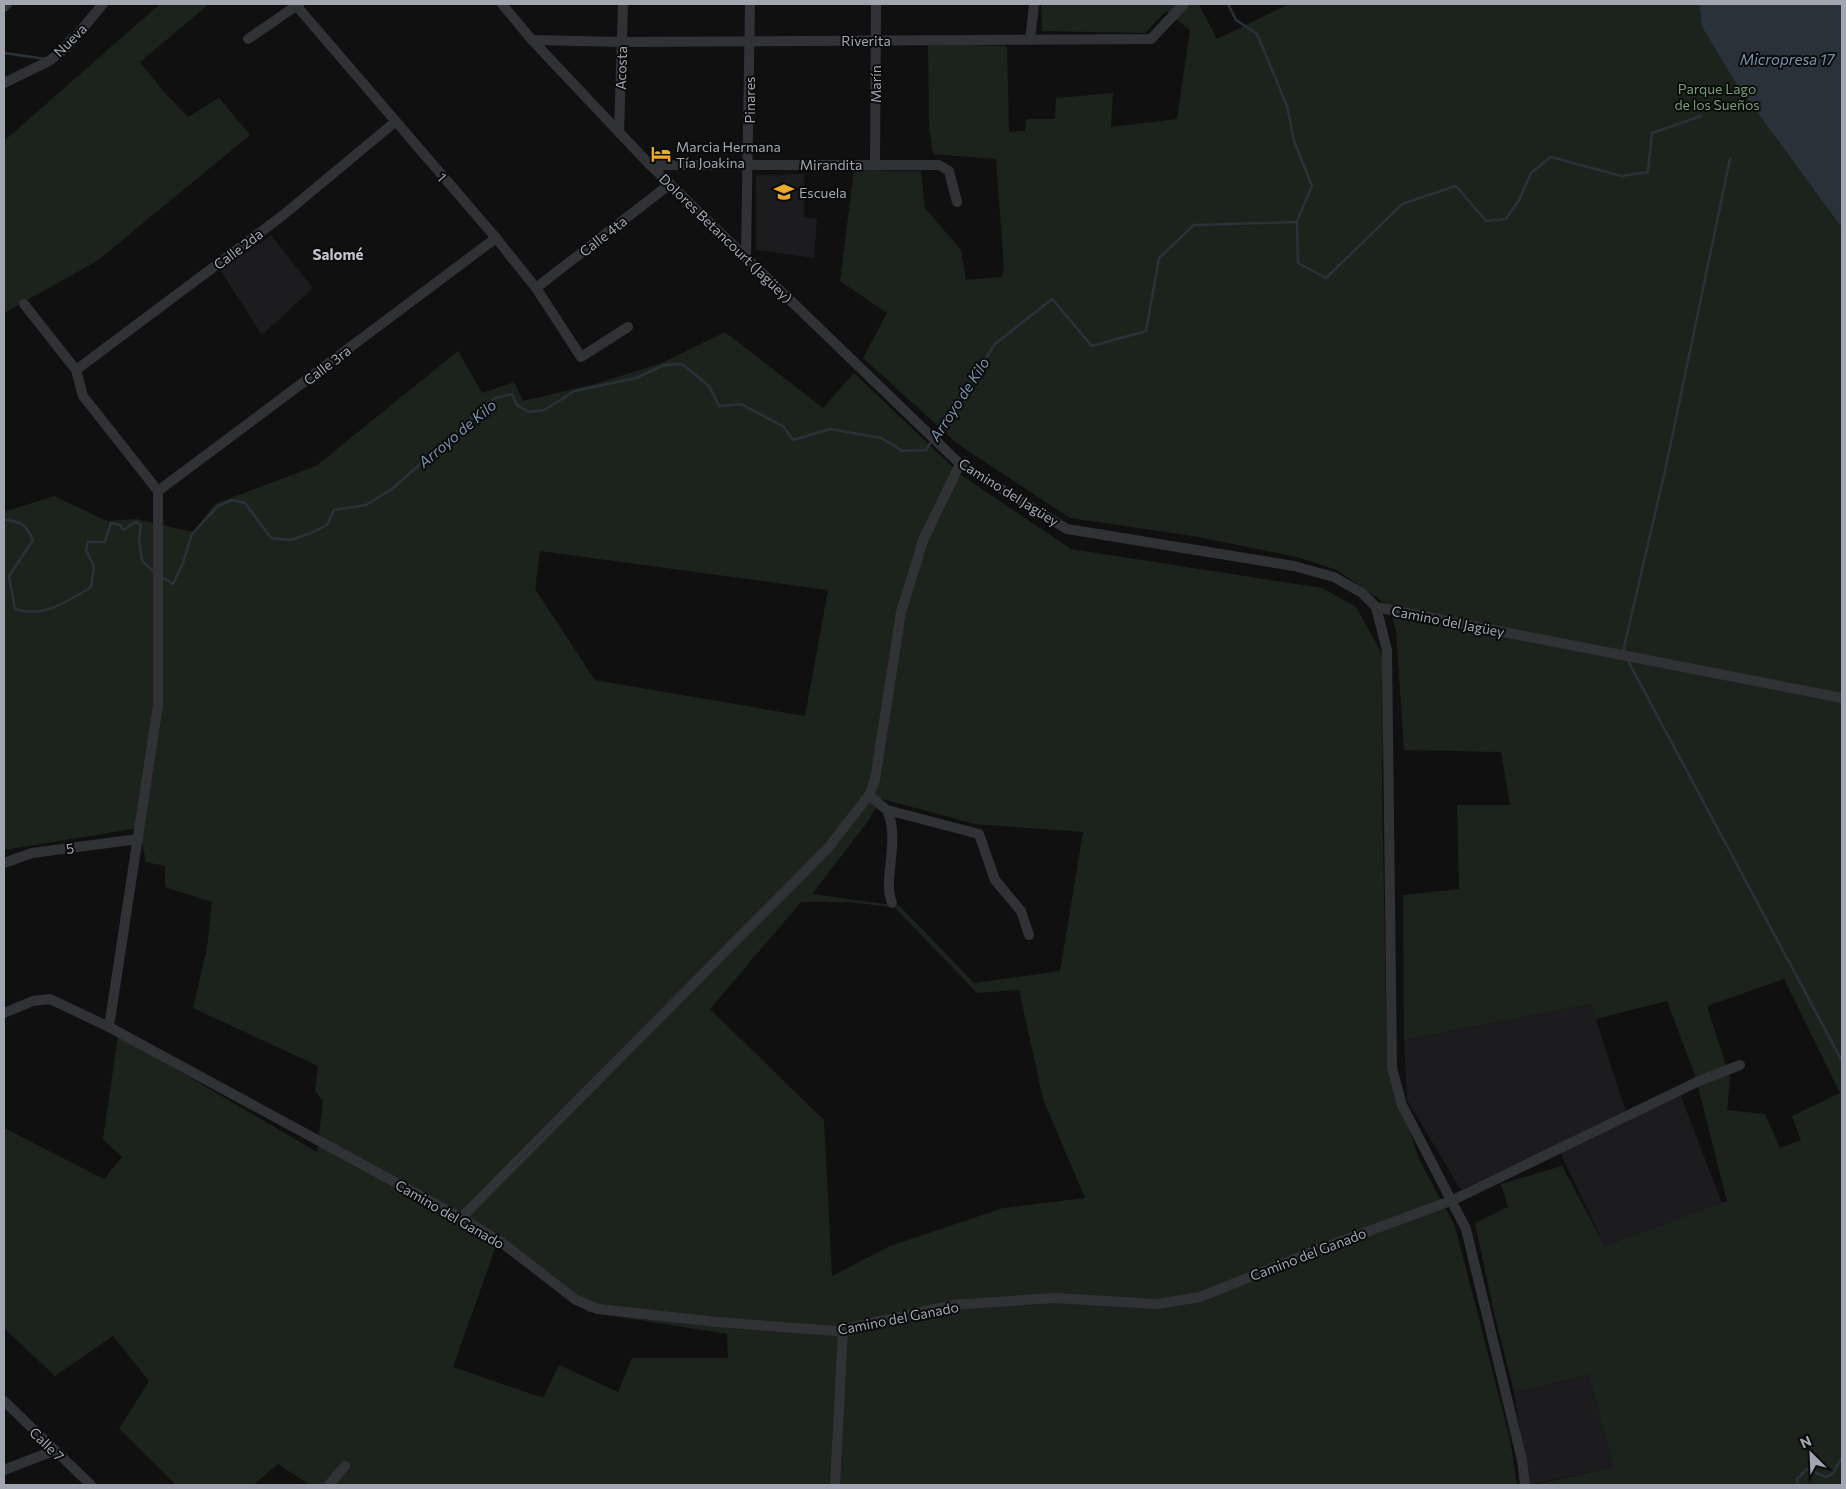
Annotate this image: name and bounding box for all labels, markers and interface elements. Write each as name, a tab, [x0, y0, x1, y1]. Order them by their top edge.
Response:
street label: Nueva	[50, 20, 90, 60]
street label: Riverita	[841, 32, 891, 49]
street label: Acosta	[612, 46, 630, 90]
water label: Micropresa 17	[1740, 50, 1835, 68]
street label: Marín	[867, 65, 884, 103]
street label: Pinares	[741, 77, 758, 123]
park label: Parque Lago de los Sueños	[1674, 80, 1760, 113]
place label: Marcia Hermana Tía Joakina	[676, 138, 781, 171]
hotel icon: Marcia Hermana Tía Joakina	[650, 143, 672, 165]
street label: Mirandita	[800, 156, 862, 173]
street label: 1	[434, 169, 450, 185]
street label: Dolores Betancourt (Jagüey)	[656, 170, 796, 306]
school or university icon: Escuela	[773, 181, 795, 203]
place label: Escuela	[799, 184, 847, 201]
street label: Calle 4ta	[576, 212, 630, 260]
street label: Calle 2da	[210, 225, 266, 273]
district label: Salomé	[313, 245, 364, 263]
street label: Calle 3ra	[300, 342, 354, 388]
water label: Arroyo de Kilo	[925, 354, 993, 445]
water label: Arroyo de Kilo	[414, 395, 500, 471]
street label: Camino del Jagüey	[956, 454, 1062, 530]
street label: Camino del Jagüey	[1390, 602, 1506, 640]
street label: 5	[65, 839, 75, 857]
street label: Camino del Ganado	[393, 1176, 507, 1252]
street label: Camino del Ganado	[1248, 1224, 1368, 1284]
street label: Camino del Ganado	[836, 1298, 960, 1338]
street label: Calle 7	[26, 1423, 68, 1465]
north arrow	[1786, 1429, 1836, 1479]
text: N	[1797, 1432, 1814, 1452]

